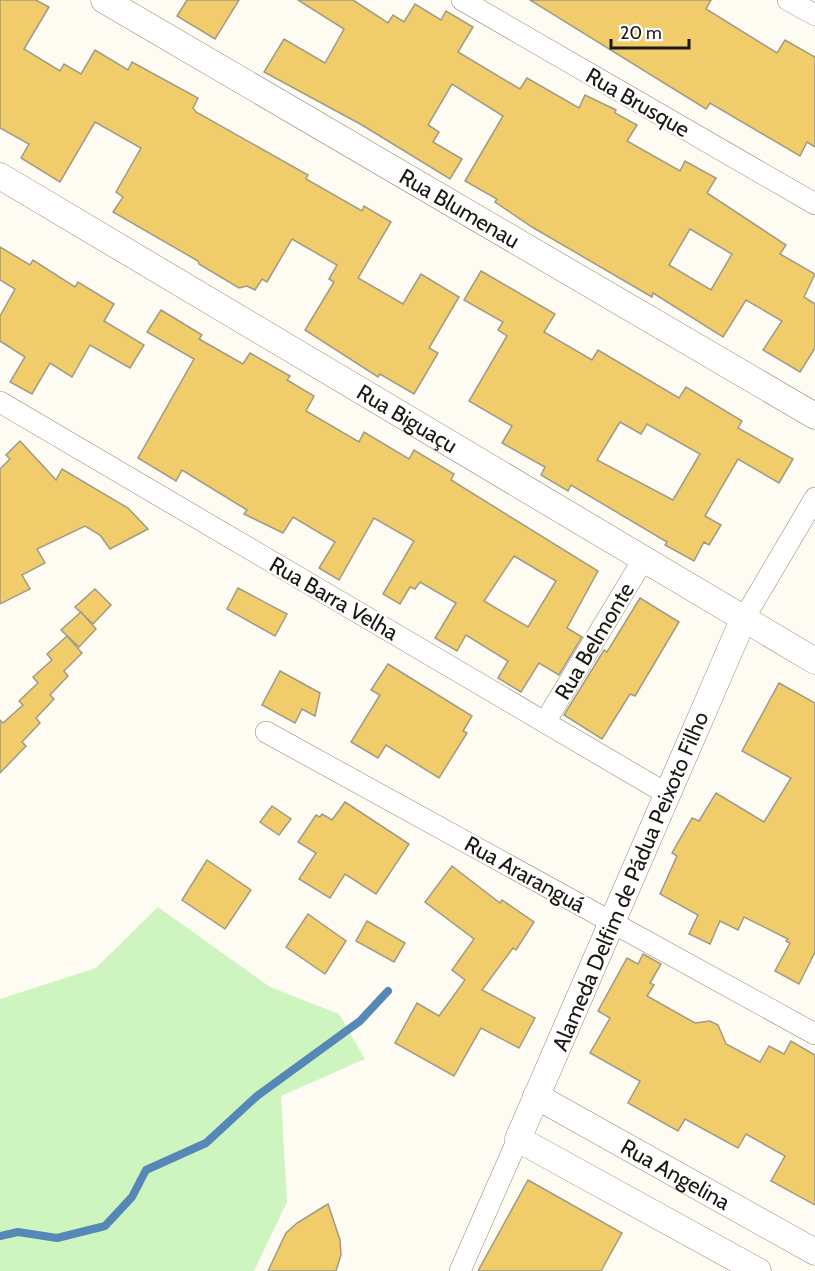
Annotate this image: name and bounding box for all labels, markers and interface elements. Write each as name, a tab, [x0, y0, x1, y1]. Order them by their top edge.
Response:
scale bar	[611, 12, 689, 50]
text: 20 m	[620, 22, 662, 44]
street label: Rua Brusque	[581, 62, 695, 143]
street label: Rua Blumenau	[394, 163, 524, 254]
street label: Rua Biguaçu	[352, 379, 462, 459]
street label: Rua Barra Velha	[265, 551, 403, 646]
street label: Rua Belmonte	[549, 578, 640, 705]
street label: Alameda Delfim de Pádua Peixoto Filho	[546, 707, 714, 1055]
street label: Rua Araranguá	[460, 830, 590, 919]
street label: Rua Angelina	[616, 1133, 735, 1216]

